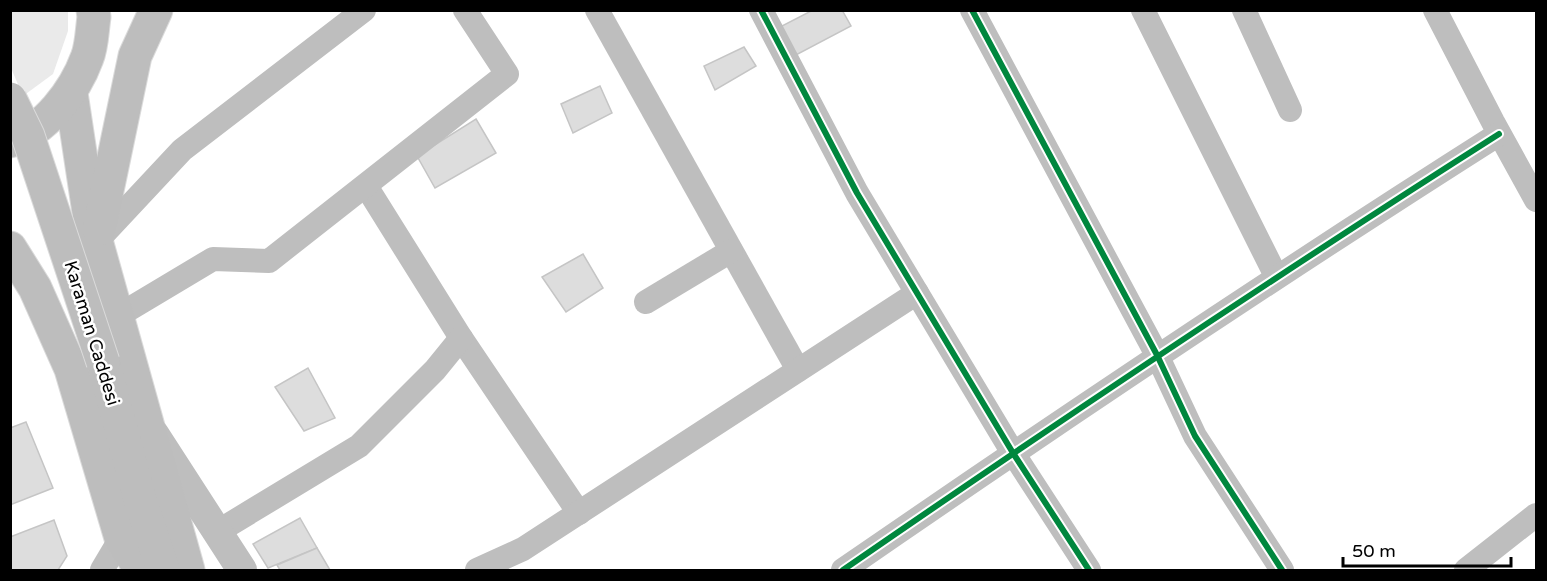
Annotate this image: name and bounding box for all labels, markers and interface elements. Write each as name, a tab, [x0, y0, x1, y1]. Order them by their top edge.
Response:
street label: Karaman Caddesi	[60, 258, 124, 408]
scale bar	[1343, 530, 1511, 568]
text: 50 m	[1352, 540, 1396, 562]

